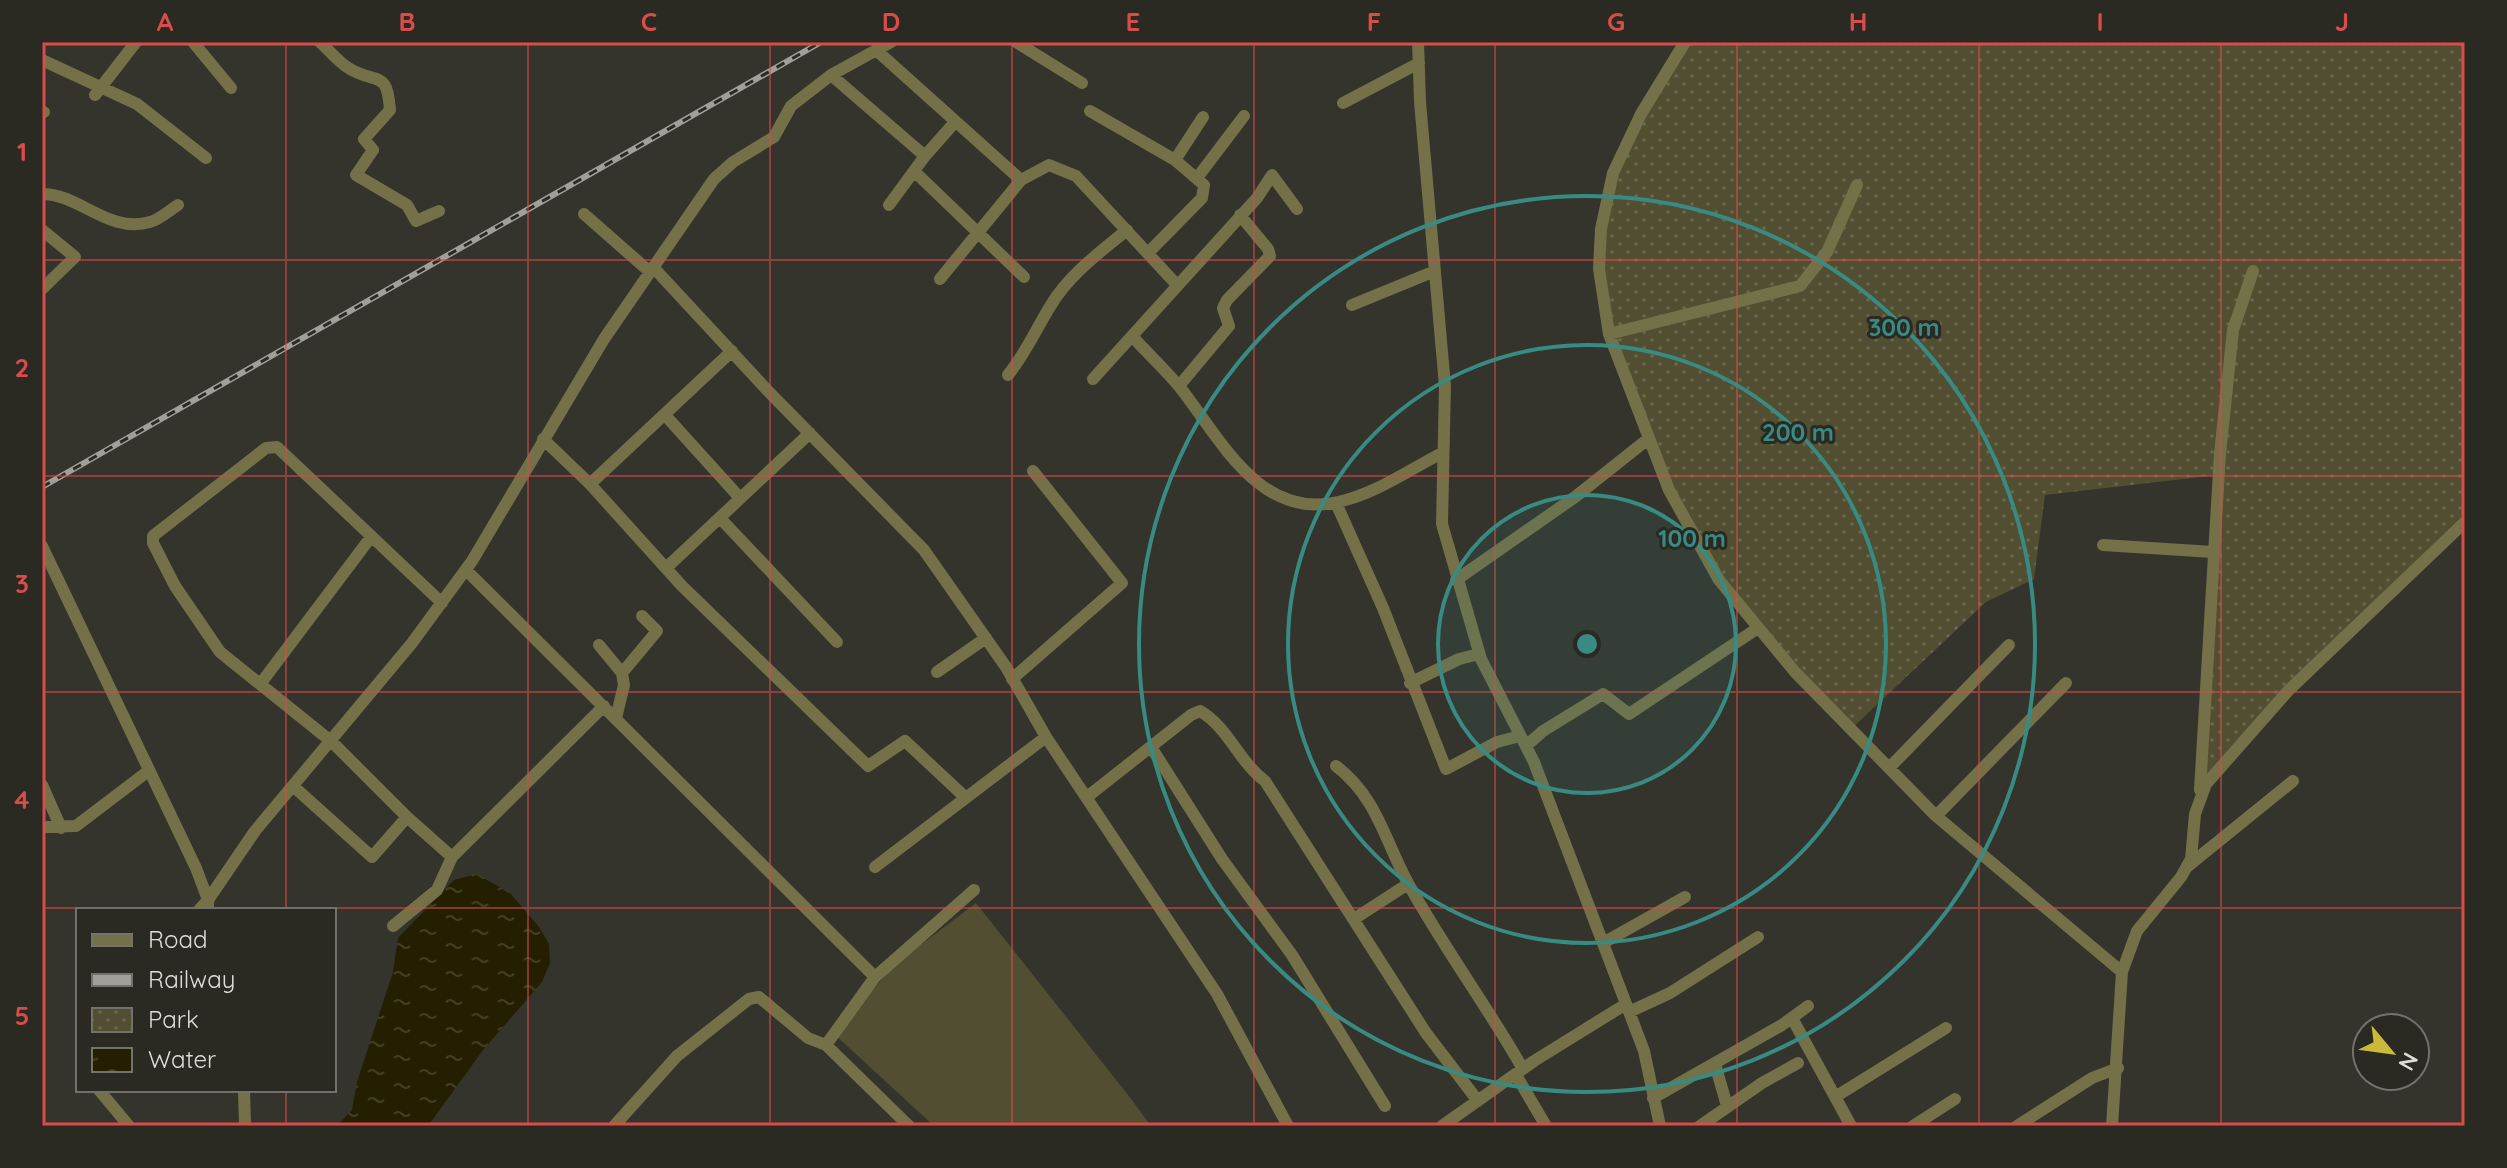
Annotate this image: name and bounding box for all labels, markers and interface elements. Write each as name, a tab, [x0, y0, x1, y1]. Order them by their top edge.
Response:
text: A	[157, 5, 174, 38]
text: B	[398, 5, 416, 38]
text: C	[641, 5, 657, 38]
text: D	[882, 5, 900, 38]
text: E	[1126, 5, 1140, 38]
text: F	[1367, 5, 1381, 38]
text: G	[1607, 5, 1625, 38]
text: H	[1849, 5, 1867, 38]
text: I	[2096, 5, 2104, 38]
text: J	[2335, 5, 2349, 38]
text: 1	[17, 135, 27, 168]
text: 300 m	[1868, 312, 1940, 342]
text: 2	[15, 351, 29, 384]
text: 200 m	[1762, 417, 1834, 447]
text: 100 m	[1658, 523, 1726, 553]
text: 3	[15, 567, 29, 600]
centre of rings	[1573, 630, 1601, 658]
text: 4	[14, 783, 30, 816]
legend	[76, 908, 336, 1092]
text: Road	[148, 924, 208, 954]
text: Railway	[148, 964, 235, 994]
text: 5	[15, 999, 29, 1032]
text: Park	[148, 1004, 199, 1034]
north arrow	[2351, 1012, 2431, 1092]
text: Water	[148, 1044, 216, 1074]
text: N	[2392, 1048, 2425, 1076]

